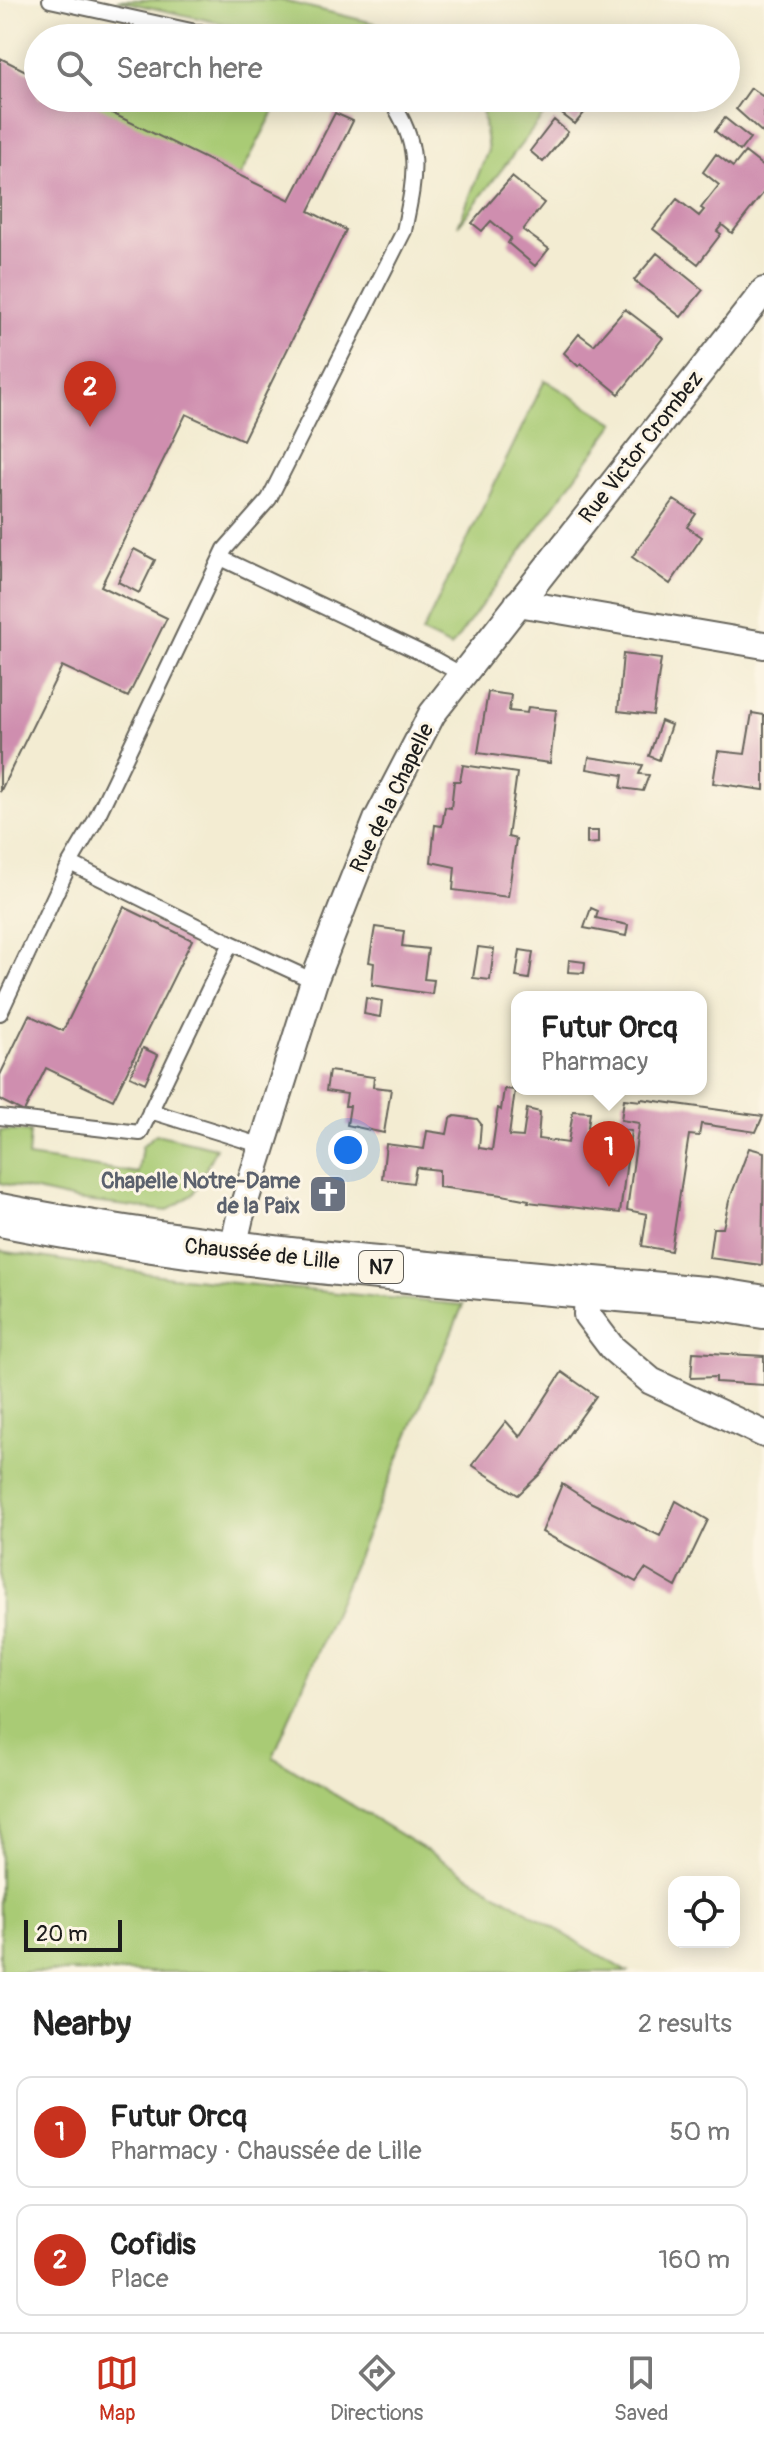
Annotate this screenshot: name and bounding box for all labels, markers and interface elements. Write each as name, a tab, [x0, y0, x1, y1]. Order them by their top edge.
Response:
search box	[24, 24, 740, 112]
icon: search	[52, 46, 96, 90]
text: Search here	[116, 50, 263, 87]
pin: 2	[64, 361, 116, 427]
street label: Rue Victor Crombez	[573, 365, 709, 529]
street label: Rue de la Chapelle	[344, 718, 440, 877]
popup	[511, 991, 707, 1095]
text: Futur Orcq	[541, 1009, 677, 1046]
text: Pharmacy	[541, 1046, 648, 1078]
pin: 1	[583, 1121, 635, 1187]
your location	[328, 1130, 368, 1170]
place label: Chapelle Notre-Dame de la Paix	[101, 1167, 301, 1220]
church icon: Chapelle Notre-Dame de la Paix	[307, 1173, 349, 1215]
street label: Chaussée de Lille	[183, 1232, 341, 1276]
road number: N7	[359, 1251, 403, 1283]
map controls	[668, 1876, 740, 1948]
button: locate	[668, 1876, 740, 1948]
scale bar	[24, 1916, 122, 1952]
text: 20 m	[36, 1920, 88, 1948]
text: Nearby	[32, 2003, 131, 2046]
text: 2 results	[638, 2008, 732, 2040]
text: Futur Orcq	[110, 2098, 247, 2135]
text: 1	[55, 2116, 65, 2148]
text: 50 m	[669, 2116, 730, 2148]
text: Pharmacy · Chaussée de Lille	[110, 2135, 421, 2167]
text: Cofidis	[110, 2226, 196, 2263]
text: 2	[53, 2244, 67, 2276]
text: 160 m	[658, 2244, 730, 2276]
text: Place	[110, 2263, 169, 2295]
tab: Map	[95, 2351, 139, 2427]
tab: Directions	[330, 2351, 423, 2427]
tab: Saved	[614, 2351, 669, 2427]

